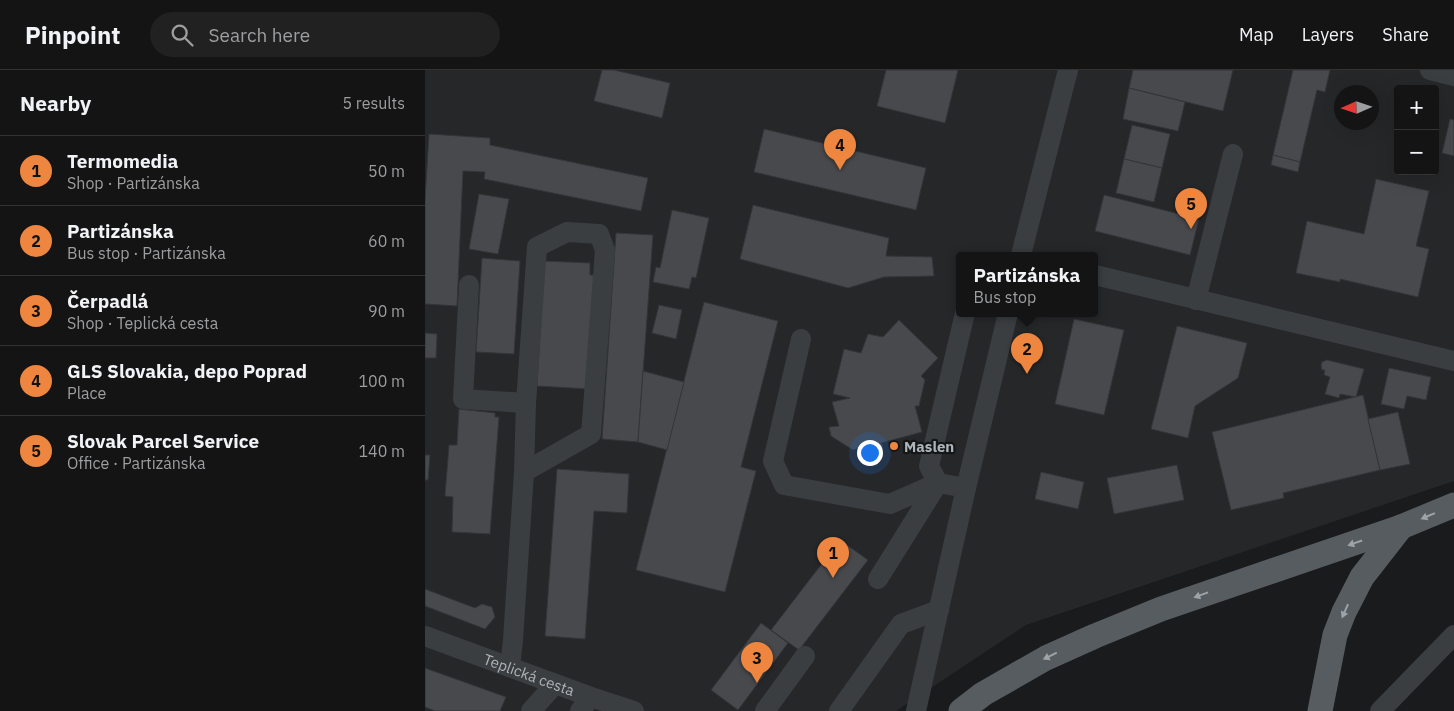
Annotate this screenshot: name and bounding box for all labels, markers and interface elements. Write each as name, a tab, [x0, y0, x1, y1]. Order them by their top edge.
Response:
search box	[150, 12, 500, 57]
text: Pinpoint	[25, 19, 120, 51]
icon: search	[168, 21, 196, 49]
text: Search here	[208, 23, 310, 47]
text: Map	[1239, 23, 1274, 46]
text: Layers	[1302, 23, 1354, 46]
text: Share	[1382, 23, 1429, 46]
north arrow	[1334, 85, 1379, 130]
map controls	[1394, 85, 1439, 175]
button: +	[1394, 85, 1439, 130]
text: Nearby	[20, 89, 91, 117]
text: 5 results	[342, 93, 405, 113]
pin: 4	[824, 129, 856, 170]
button: −	[1394, 130, 1439, 175]
text: Termomedia	[67, 149, 178, 173]
text: 1	[31, 161, 41, 181]
text: 50 m	[368, 161, 405, 181]
text: Shop · Partizánska	[67, 173, 200, 193]
pin: 5	[1175, 188, 1207, 229]
text: Partizánska	[67, 219, 174, 243]
text: 2	[31, 231, 41, 251]
text: 60 m	[368, 231, 405, 251]
text: Bus stop · Partizánska	[67, 243, 226, 263]
popup	[956, 252, 1098, 317]
text: Partizánska	[974, 263, 1080, 287]
text: Bus stop	[974, 287, 1036, 307]
text: Čerpadlá	[67, 289, 148, 313]
text: 3	[31, 301, 41, 321]
text: 90 m	[368, 301, 405, 321]
text: Shop · Teplická cesta	[67, 313, 218, 333]
pin: 2	[1011, 333, 1043, 374]
text: GLS Slovakia, depo Poprad	[67, 359, 307, 383]
text: 4	[31, 371, 41, 391]
text: 100 m	[358, 371, 405, 391]
text: Place	[67, 383, 106, 403]
text: Slovak Parcel Service	[67, 429, 259, 453]
place label: Maslen	[904, 437, 954, 456]
your location	[857, 440, 883, 466]
marker: Maslen	[888, 440, 900, 452]
text: 5	[31, 441, 41, 461]
text: 140 m	[358, 441, 405, 461]
text: Office · Partizánska	[67, 453, 205, 473]
one-way arrow	[1420, 512, 1435, 520]
pin: 1	[817, 537, 849, 578]
one-way arrow	[1347, 539, 1362, 547]
one-way arrow	[1193, 591, 1208, 599]
one-way arrow	[1340, 604, 1348, 618]
pin: 3	[741, 642, 773, 683]
street label: Teplická cesta	[481, 649, 577, 700]
one-way arrow	[1043, 652, 1058, 660]

